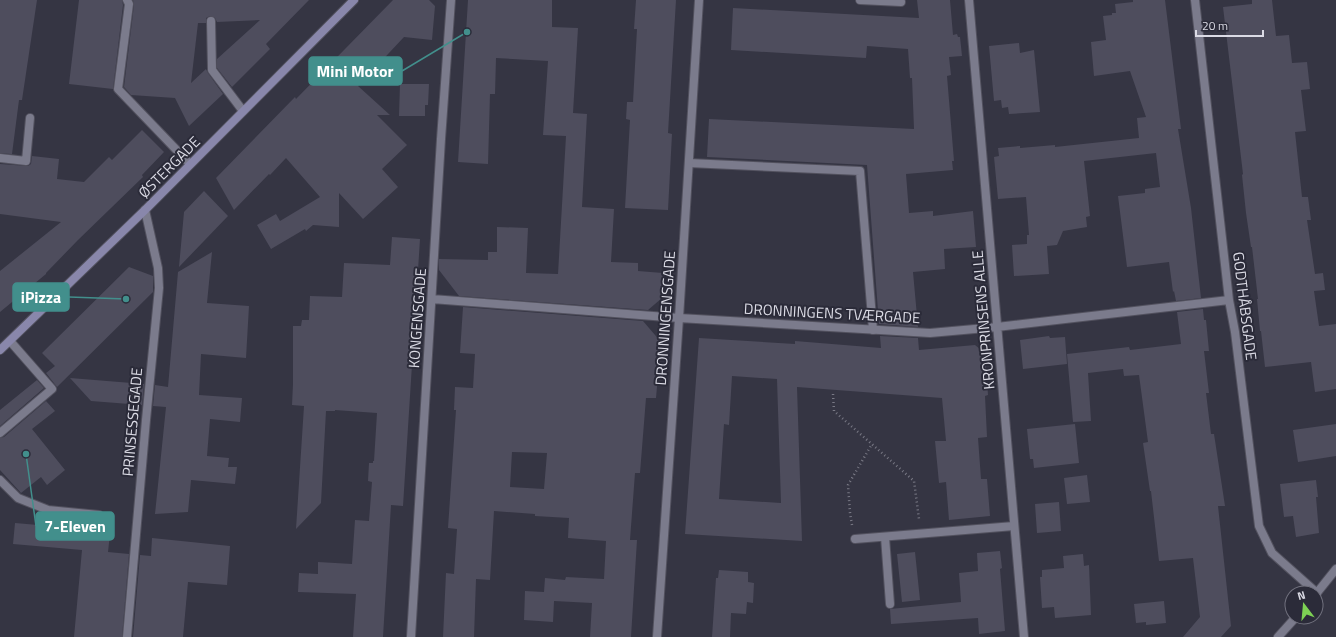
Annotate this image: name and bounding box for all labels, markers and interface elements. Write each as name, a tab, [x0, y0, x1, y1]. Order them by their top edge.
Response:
scale bar	[1196, 12, 1263, 38]
text: 20 m	[1202, 16, 1228, 35]
callout: Mini Motor	[309, 57, 402, 85]
text: Mini Motor	[317, 59, 393, 83]
street label: ØSTERGADE	[133, 131, 205, 203]
street label: DRONNINGENSGADE	[649, 250, 681, 386]
street label: KRONPRINSENS ALLE	[965, 250, 1001, 390]
street label: GODTHÅBSGADE	[1227, 251, 1263, 361]
street label: KONGENSGADE	[402, 267, 432, 369]
callout: iPizza	[13, 283, 69, 311]
text: iPizza	[21, 285, 61, 309]
street label: DRONNINGENS TVÆRGADE	[743, 297, 921, 329]
street label: PRINSESSEGADE	[116, 367, 148, 477]
callout: 7-Eleven	[36, 512, 114, 540]
text: 7-Eleven	[44, 514, 106, 538]
north arrow	[1284, 585, 1324, 625]
text: N	[1295, 587, 1307, 604]

